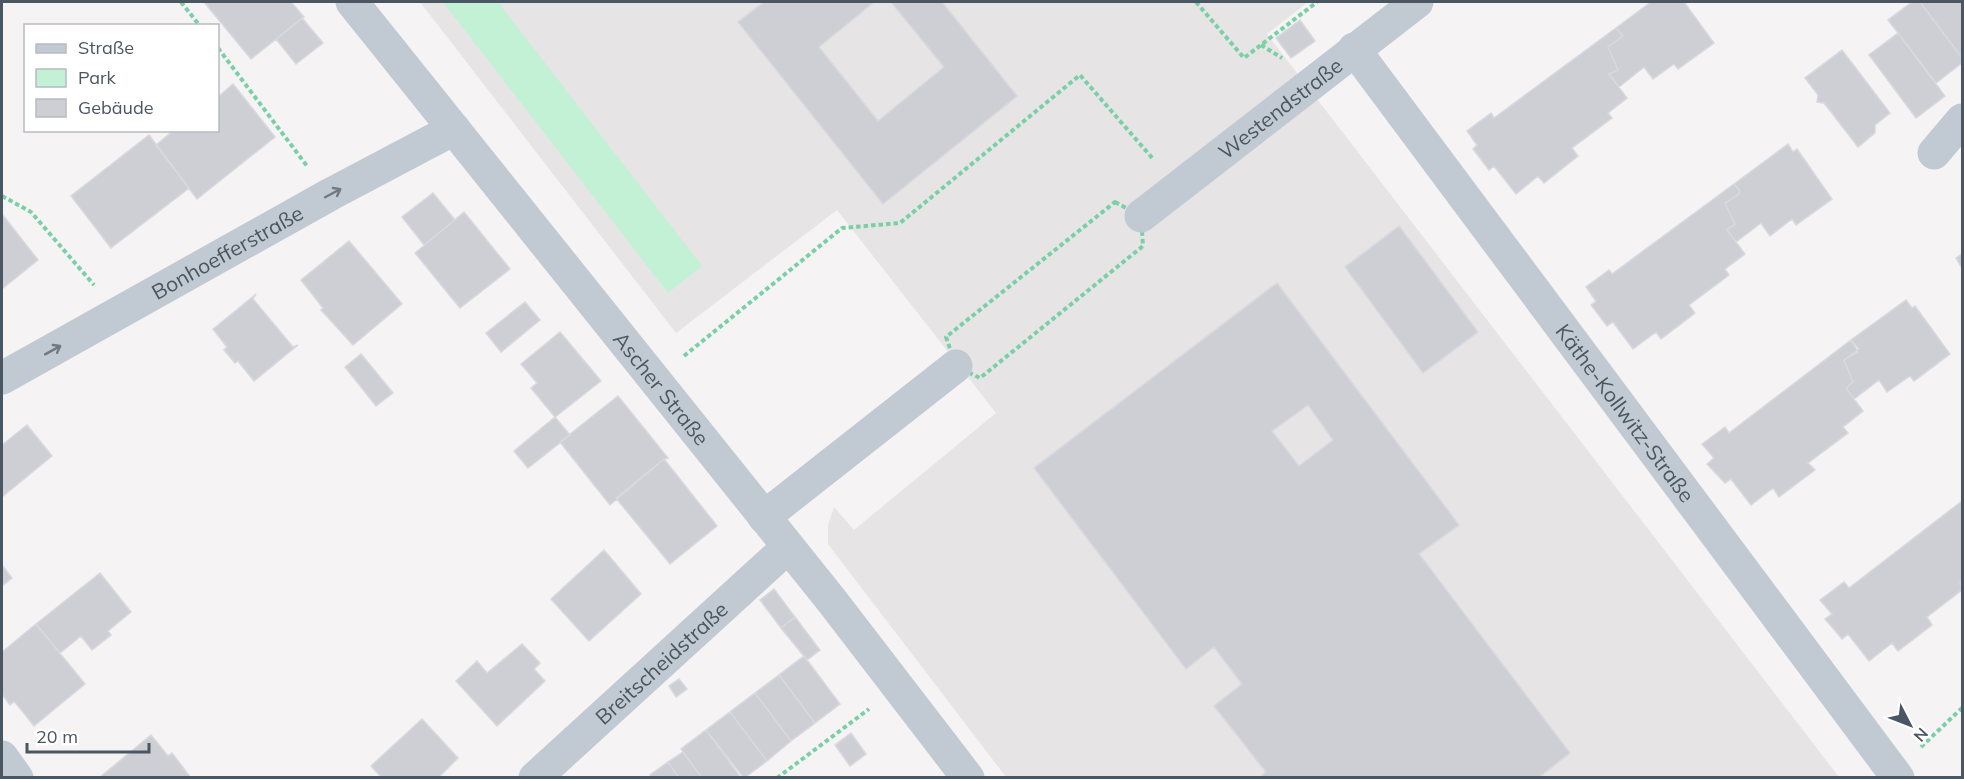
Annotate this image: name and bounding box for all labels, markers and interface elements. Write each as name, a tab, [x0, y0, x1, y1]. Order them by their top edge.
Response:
legend	[24, 24, 219, 132]
text: Straße	[78, 36, 134, 59]
street label: Westendstraße	[1213, 52, 1347, 164]
text: Park	[78, 66, 117, 89]
text: Gebäude	[78, 96, 154, 119]
one-way arrow	[323, 187, 341, 198]
street label: Bonhoefferstraße	[147, 199, 307, 305]
street label: Käthe-Kollwitz-Straße	[1551, 319, 1701, 507]
street label: Ascher Straße	[608, 326, 715, 450]
one-way arrow	[43, 344, 61, 355]
street label: Breitscheidstraße	[590, 596, 733, 730]
north arrow	[1880, 695, 1940, 755]
scale bar	[27, 716, 148, 754]
text: N	[1910, 724, 1933, 746]
text: 20 m	[36, 725, 78, 748]

